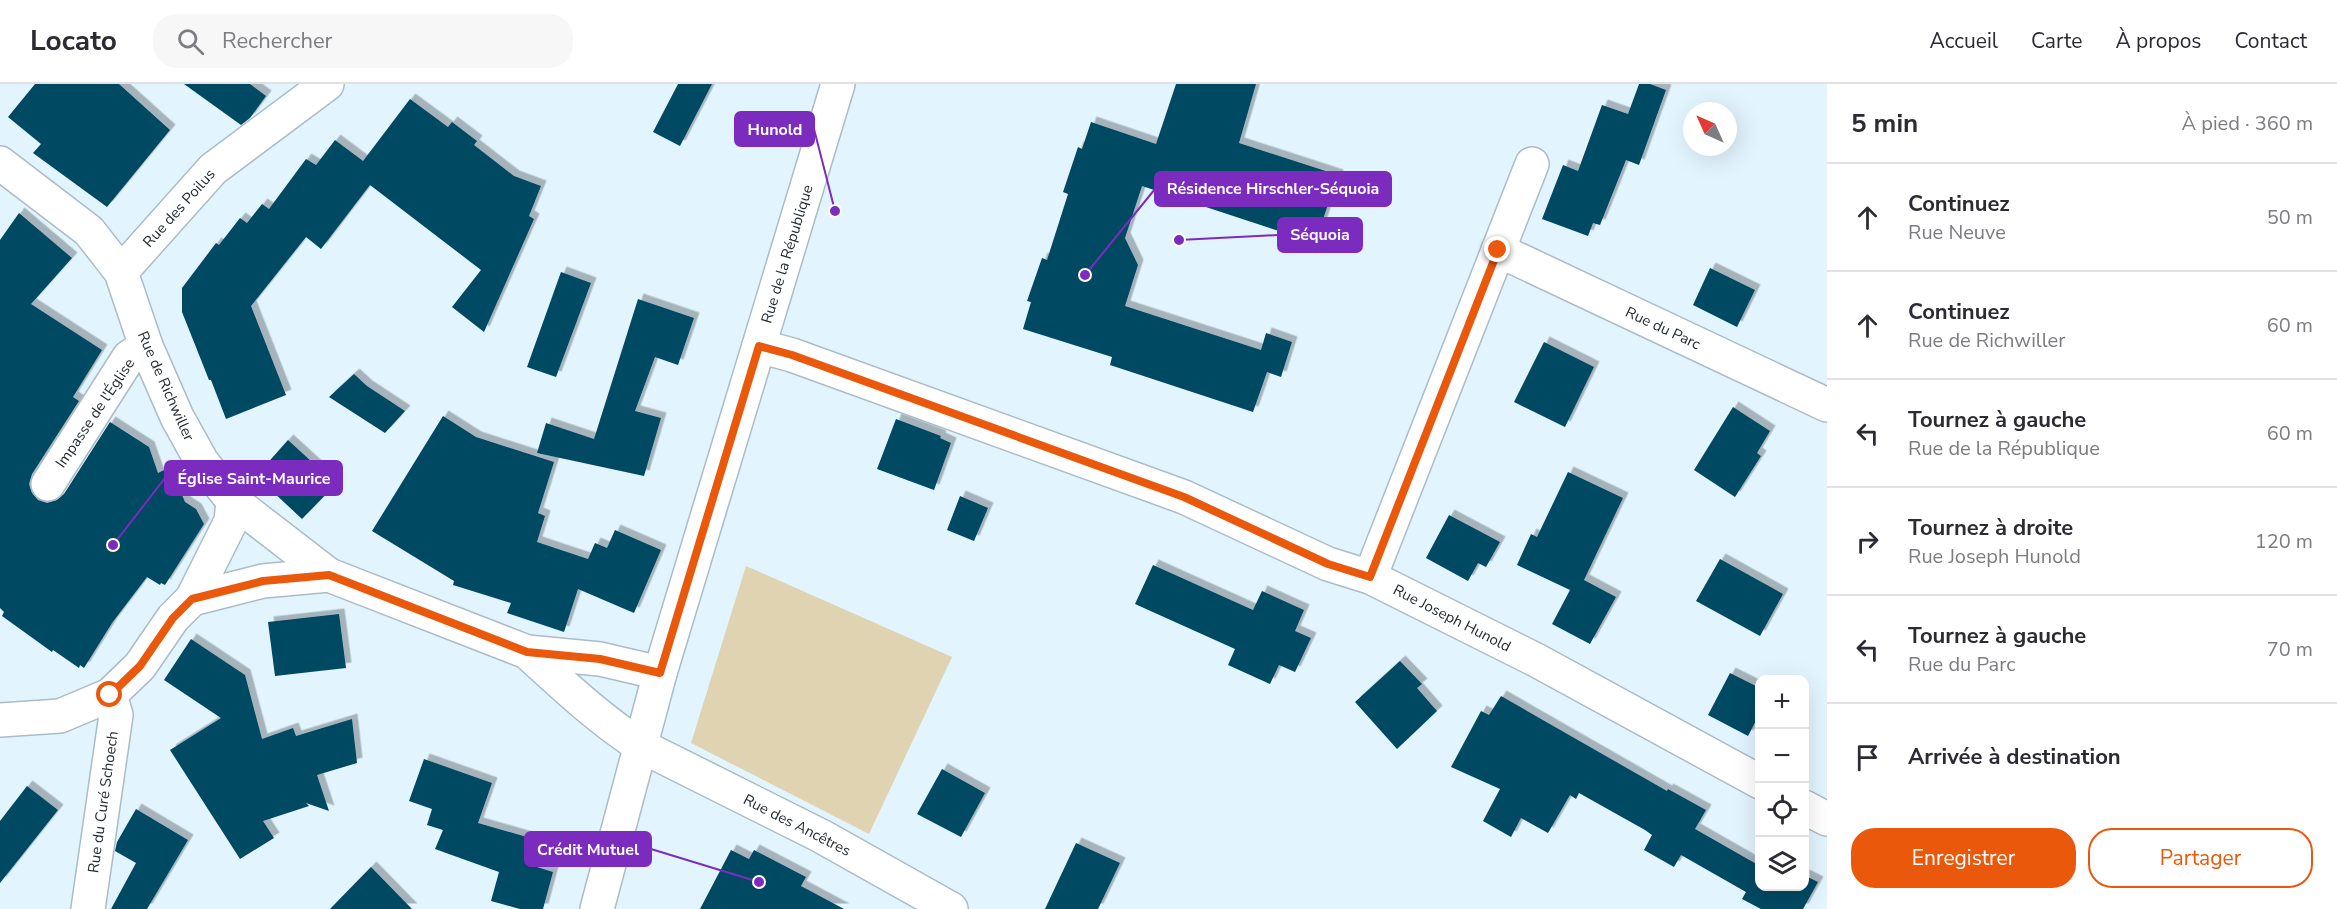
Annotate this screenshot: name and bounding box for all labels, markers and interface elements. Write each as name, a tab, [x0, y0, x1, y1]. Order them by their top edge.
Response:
search box	[153, 14, 573, 68]
text: Locato	[30, 22, 117, 60]
icon: search	[174, 25, 207, 58]
text: Rechercher	[222, 26, 332, 56]
text: Accueil	[1929, 27, 1998, 55]
text: Carte	[2031, 27, 2082, 55]
text: À propos	[2115, 27, 2201, 55]
text: Contact	[2234, 27, 2307, 55]
north arrow	[1683, 102, 1737, 156]
text: 5 min	[1851, 106, 1918, 141]
text: À pied · 360 m	[2182, 110, 2313, 137]
callout: Hunold	[735, 112, 814, 146]
text: Hunold	[748, 119, 802, 141]
street label: Rue des Poilus	[138, 164, 220, 252]
callout: Résidence Hirschler-Séquoia	[1155, 172, 1391, 206]
text: Résidence Hirschler-Séquoia	[1167, 178, 1379, 200]
street label: Rue de la République	[756, 182, 818, 326]
text: Continuez	[1908, 189, 2010, 219]
icon: ahead	[1851, 201, 1884, 234]
text: 50 m	[2267, 204, 2313, 231]
callout: Séquoia	[1278, 218, 1362, 252]
text: Rue Neuve	[1908, 219, 2006, 246]
text: Séquoia	[1290, 224, 1350, 246]
route end	[1484, 236, 1510, 262]
text: Continuez	[1908, 297, 2010, 327]
street label: Rue du Parc	[1622, 302, 1704, 354]
icon: ahead	[1851, 309, 1884, 342]
text: 60 m	[2267, 312, 2313, 339]
text: Rue de Richwiller	[1908, 327, 2065, 354]
street label: Rue de Richwiller	[133, 328, 199, 445]
street label: Impasse de l'Église	[51, 354, 139, 472]
text: Tournez à gauche	[1908, 405, 2086, 435]
icon: left	[1851, 417, 1884, 450]
text: 60 m	[2267, 420, 2313, 447]
text: Rue de la République	[1908, 435, 2100, 462]
callout: Église Saint-Maurice	[165, 461, 342, 495]
text: Église Saint-Maurice	[178, 468, 331, 490]
text: Tournez à droite	[1908, 513, 2073, 543]
icon: right	[1851, 525, 1884, 558]
text: 120 m	[2255, 528, 2313, 555]
text: Rue Joseph Hunold	[1908, 543, 2081, 570]
street label: Rue Joseph Hunold	[1390, 580, 1514, 656]
text: Tournez à gauche	[1908, 621, 2086, 651]
icon: left	[1851, 633, 1884, 666]
text: 70 m	[2267, 636, 2313, 663]
text: Rue du Parc	[1908, 651, 2015, 678]
map controls	[1755, 675, 1809, 891]
button: +	[1755, 675, 1809, 729]
route start	[96, 681, 122, 707]
button: −	[1755, 729, 1809, 783]
street label: Rue du Curé Schoech	[83, 730, 123, 874]
icon: arrive	[1851, 741, 1884, 774]
text: Arrivée à destination	[1908, 742, 2121, 772]
button: locate	[1755, 783, 1809, 837]
street label: Rue des Ancêtres	[740, 789, 854, 861]
button: Enregistrer	[1851, 828, 2076, 888]
button: Partager	[2088, 828, 2313, 888]
callout: Crédit Mutuel	[525, 832, 651, 866]
button: layers	[1755, 837, 1809, 891]
text: Crédit Mutuel	[537, 839, 639, 861]

